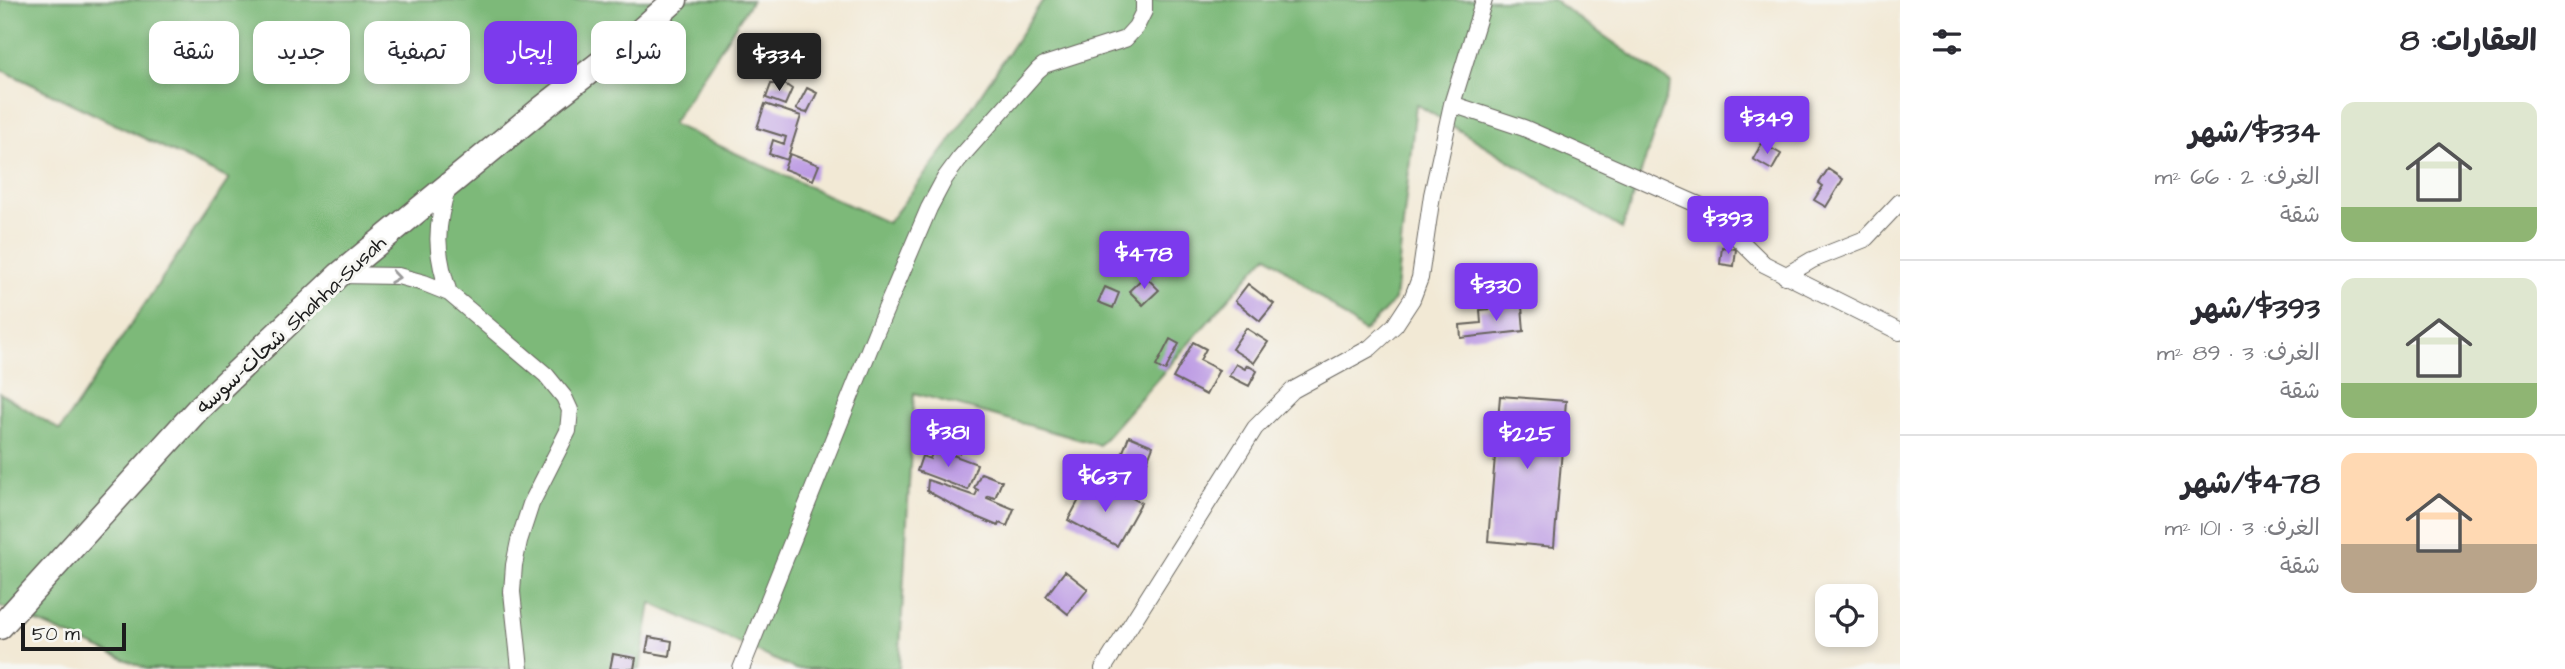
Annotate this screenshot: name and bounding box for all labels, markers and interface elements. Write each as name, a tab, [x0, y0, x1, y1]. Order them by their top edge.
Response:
text: العقارات: 8	[2400, 20, 2537, 62]
chip: شقة	[149, 21, 239, 84]
chip: جديد	[253, 21, 350, 84]
chip: تصفية	[364, 21, 470, 84]
chip: إيجار	[484, 21, 577, 84]
chip: شراء	[591, 21, 686, 84]
icon: filters	[1928, 23, 1966, 61]
pin: $334	[738, 34, 820, 93]
text: $334	[753, 40, 805, 72]
pin: $349	[1726, 96, 1808, 156]
text: $349	[1740, 103, 1794, 135]
text: $334/شهر	[2189, 112, 2320, 154]
icon: home	[2397, 130, 2481, 214]
text: الغرف: 2 · 66 m²	[2154, 161, 2320, 193]
pin: $393	[1687, 196, 1769, 256]
text: شقة	[2280, 199, 2320, 231]
text: $393	[1703, 203, 1753, 235]
street label: شحات-سوسه Shahha-Susah	[189, 228, 393, 421]
pin: $478	[1103, 232, 1185, 291]
text: $478	[1115, 238, 1173, 270]
pin: $330	[1455, 264, 1537, 323]
one-way arrow	[389, 269, 401, 284]
text: $330	[1471, 270, 1521, 302]
text: $393/شهر	[2192, 288, 2320, 330]
icon: home	[2397, 306, 2481, 390]
text: الغرف: 3 · 89 m²	[2157, 337, 2320, 369]
text: شقة	[2280, 375, 2320, 407]
pin: $381	[907, 410, 989, 469]
pin: $225	[1486, 412, 1568, 471]
text: $381	[927, 416, 969, 448]
text: $225	[1499, 418, 1555, 450]
pin: $637	[1064, 454, 1146, 514]
text: $637	[1078, 461, 1132, 493]
text: $478/شهر	[2181, 463, 2320, 505]
icon: home	[2397, 481, 2481, 565]
text: الغرف: 3 · 101 m²	[2164, 512, 2320, 544]
text: شقة	[2280, 550, 2320, 582]
map controls	[1815, 584, 1878, 647]
button: locate	[1815, 584, 1878, 647]
scale bar	[21, 620, 126, 652]
text: 50 m	[32, 621, 80, 648]

